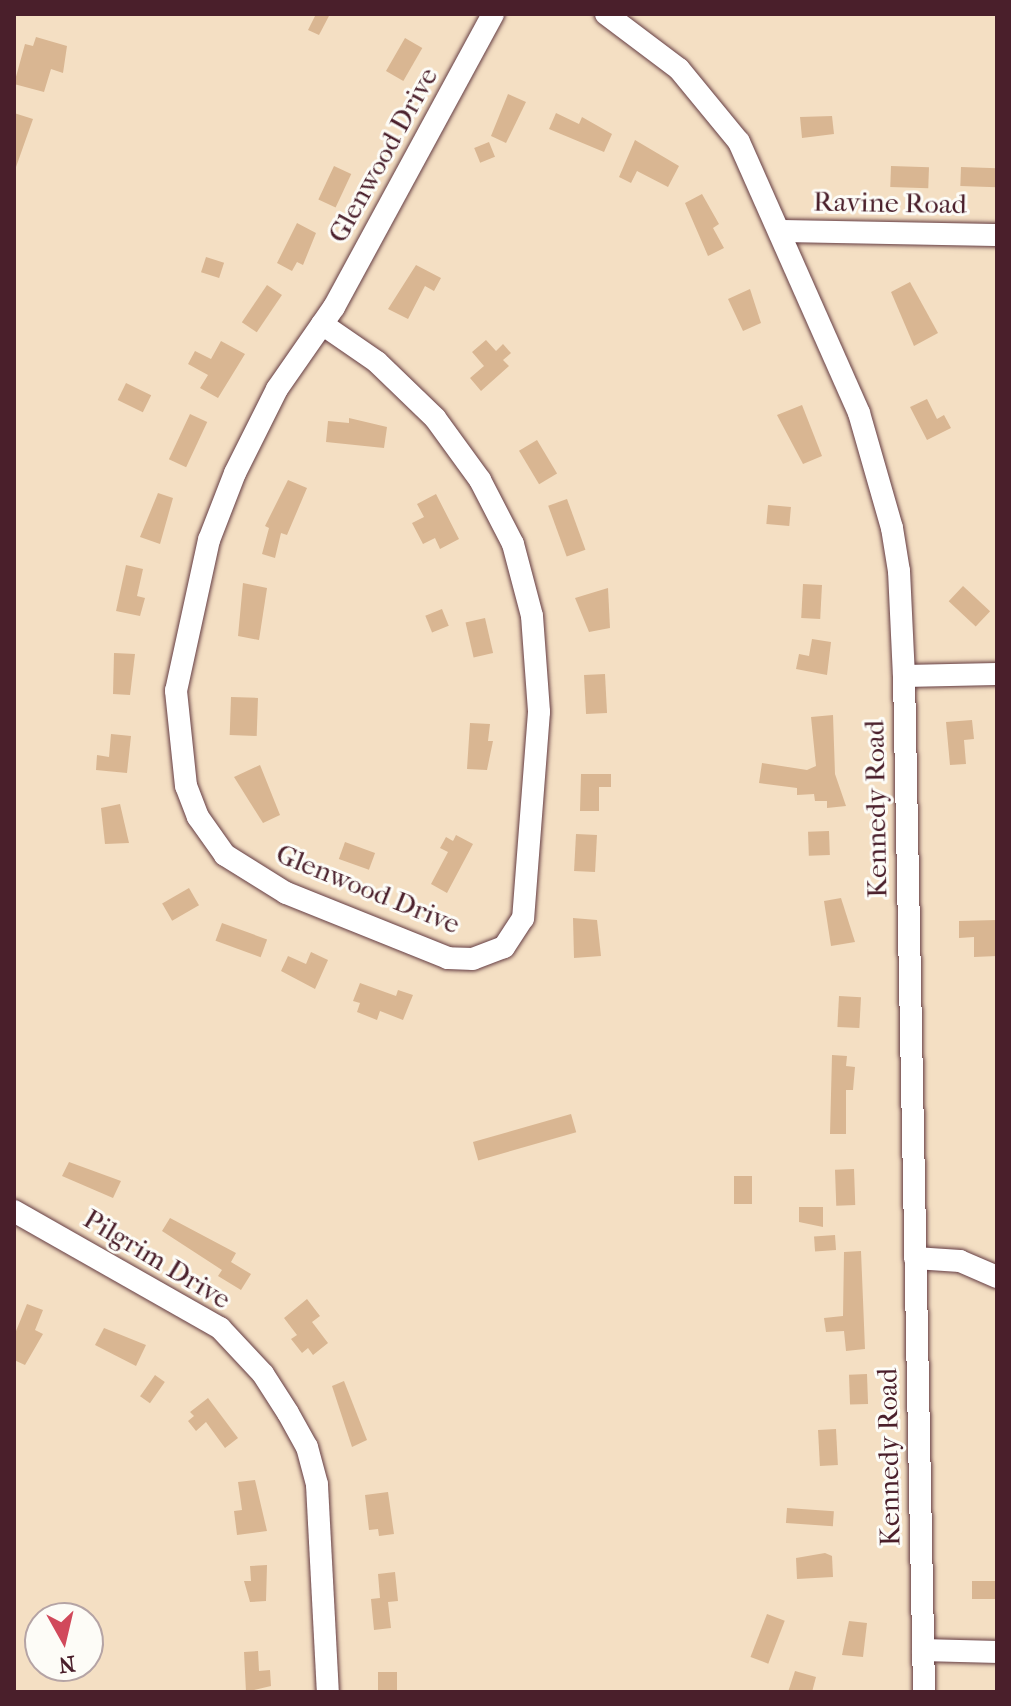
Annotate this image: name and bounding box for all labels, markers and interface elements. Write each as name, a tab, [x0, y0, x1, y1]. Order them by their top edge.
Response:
street label: Glenwood Drive	[321, 61, 445, 249]
street label: Ravine Road	[813, 185, 967, 221]
street label: Kennedy Road	[858, 720, 894, 898]
street label: Glenwood Drive	[271, 837, 465, 941]
street label: Pilgrim Drive	[77, 1202, 237, 1316]
street label: Kennedy Road	[871, 1368, 907, 1546]
north arrow	[24, 1602, 104, 1682]
text: N	[57, 1650, 77, 1678]

